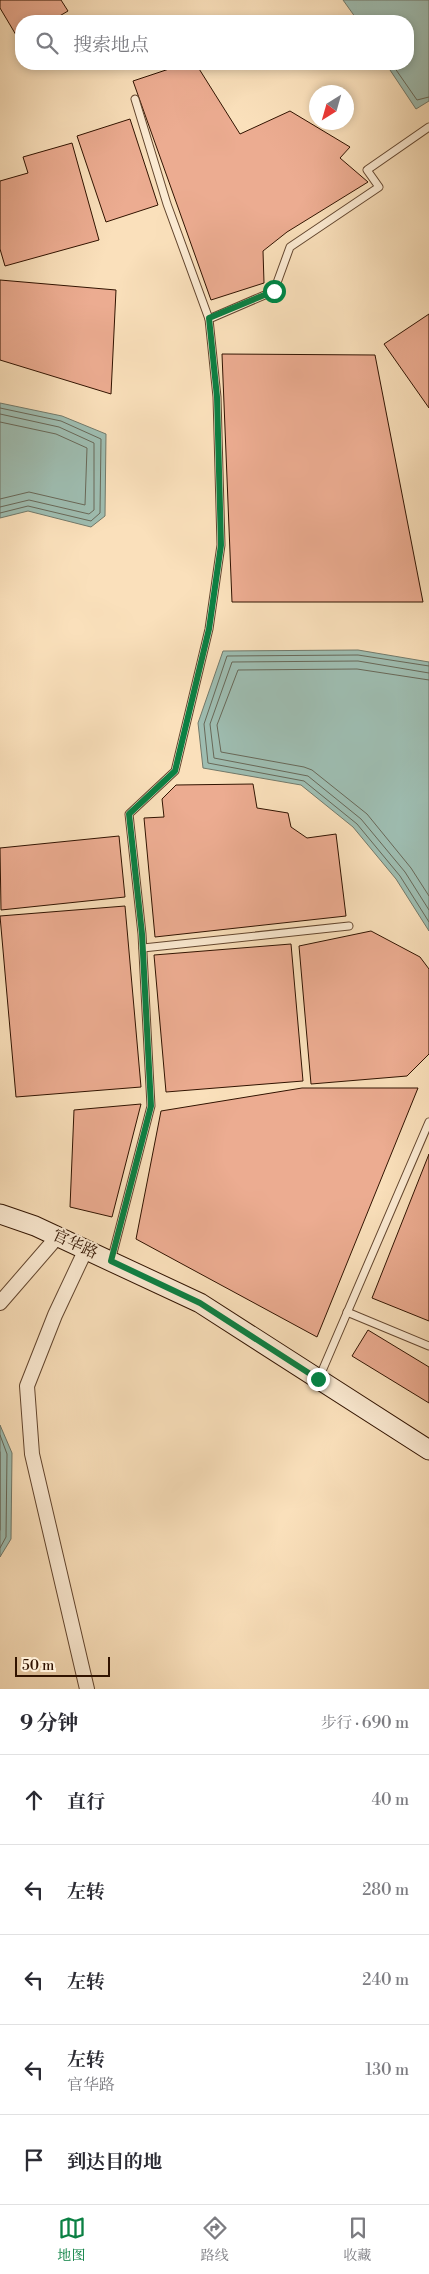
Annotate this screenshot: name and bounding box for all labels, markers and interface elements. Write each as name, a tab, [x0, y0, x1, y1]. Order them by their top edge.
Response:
search box	[15, 15, 414, 70]
icon: search	[33, 29, 61, 57]
text: 搜索地点	[73, 33, 149, 57]
north arrow	[309, 85, 354, 130]
route start	[263, 280, 286, 303]
street label: 官华路	[49, 1225, 101, 1263]
route end	[307, 1368, 330, 1391]
scale bar	[15, 1654, 110, 1677]
text: 50 m	[22, 1657, 54, 1675]
text: 9 分钟	[20, 1711, 79, 1737]
text: 步行 · 690 m	[320, 1713, 409, 1733]
icon: ahead	[20, 1786, 48, 1814]
text: 直行	[67, 1790, 105, 1814]
text: 40 m	[372, 1790, 409, 1810]
icon: left	[20, 1876, 48, 1904]
text: 左转	[67, 1880, 105, 1904]
text: 280 m	[362, 1880, 409, 1900]
icon: left	[20, 1966, 48, 1994]
text: 左转	[67, 1970, 105, 1994]
text: 240 m	[362, 1970, 409, 1990]
text: 左转	[67, 2048, 105, 2072]
icon: left	[20, 2056, 48, 2084]
text: 130 m	[365, 2060, 409, 2080]
text: 官华路	[67, 2075, 115, 2095]
icon: arrive	[20, 2146, 48, 2174]
text: 到达目的地	[67, 2150, 162, 2174]
tab: 地图	[58, 2214, 86, 2265]
tab: 路线	[201, 2214, 229, 2265]
tab: 收藏	[344, 2214, 372, 2265]

